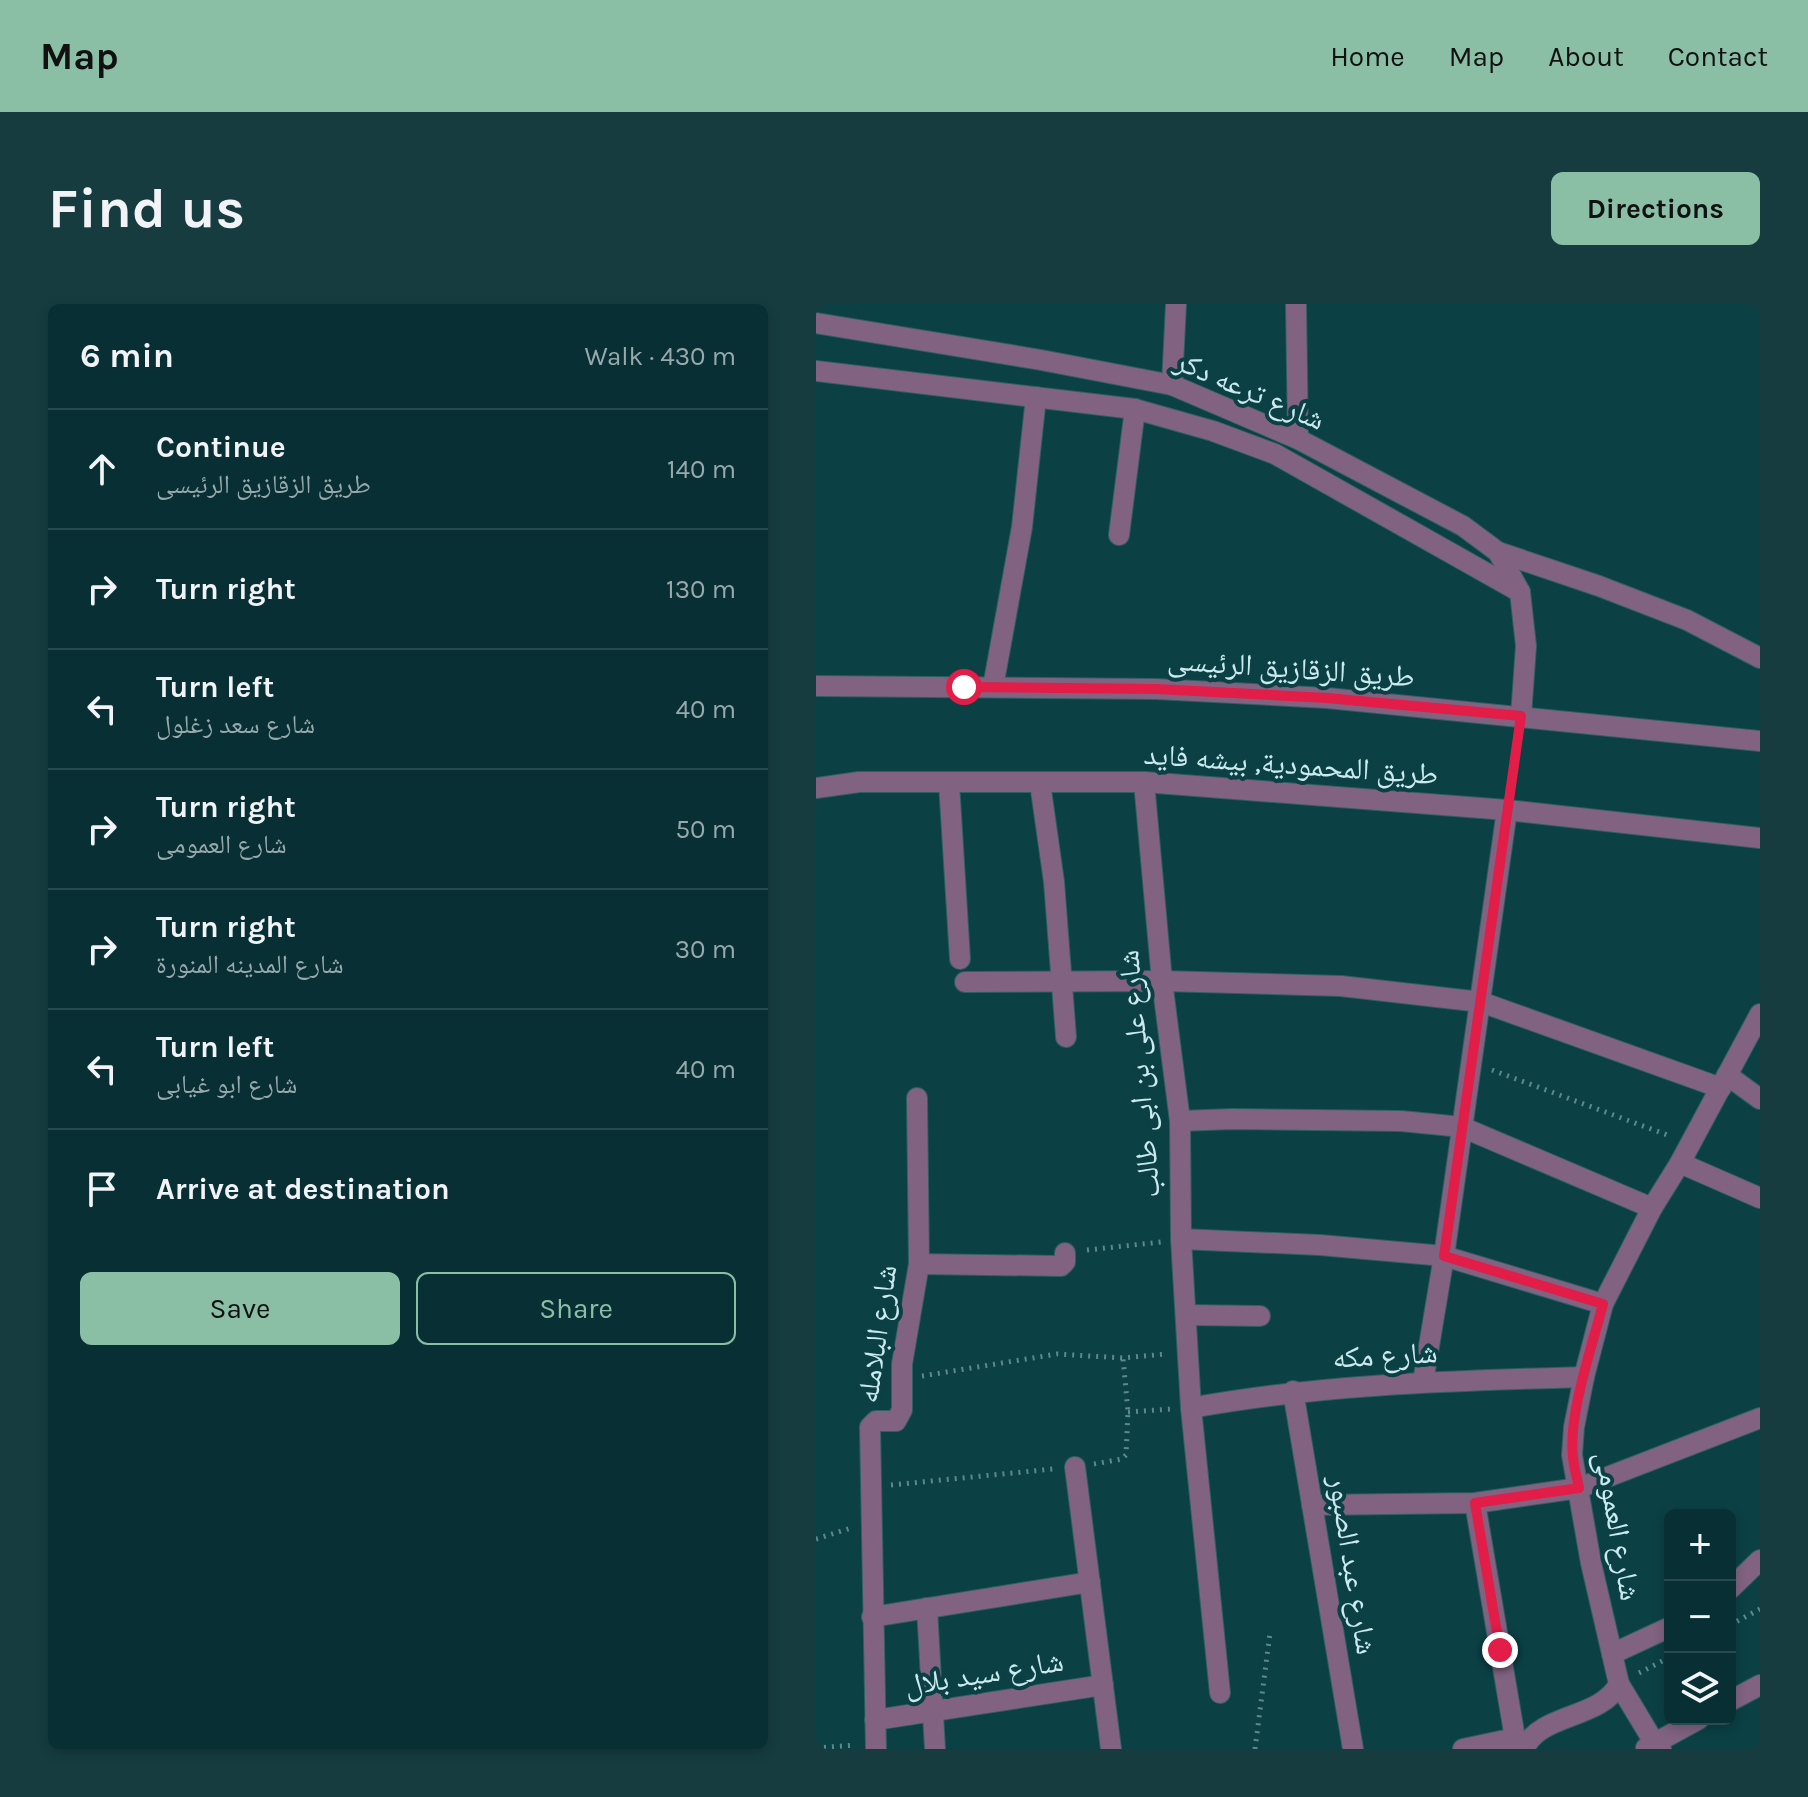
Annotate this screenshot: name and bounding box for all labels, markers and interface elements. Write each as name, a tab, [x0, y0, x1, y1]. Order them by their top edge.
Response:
text: Map	[40, 34, 119, 79]
text: Home	[1330, 40, 1405, 73]
text: Map	[1449, 40, 1504, 73]
text: About	[1548, 40, 1624, 73]
text: Contact	[1668, 40, 1768, 73]
button: Directions	[1551, 172, 1760, 245]
text: Find us	[48, 176, 245, 241]
text: 6 min	[80, 336, 174, 376]
text: Walk · 430 m	[585, 341, 736, 372]
street label: شارع ترعه دكر	[1168, 342, 1330, 439]
text: Continue	[156, 429, 286, 465]
icon: ahead	[80, 447, 124, 491]
text: 140 m	[667, 454, 736, 485]
text: طريق الزقازيق الرئيسى	[156, 469, 371, 500]
icon: right	[80, 567, 124, 611]
text: Turn right	[156, 571, 296, 607]
text: 130 m	[666, 574, 736, 605]
street label: طريق الزقازيق الرئيسى	[1166, 641, 1416, 695]
text: Turn left	[156, 669, 274, 705]
route start	[946, 669, 982, 705]
icon: left	[80, 687, 124, 731]
text: 40 m	[676, 694, 736, 725]
text: شارع سعد زغلول	[156, 709, 315, 740]
street label: طريق المحمودية, بيشه فايد	[1143, 736, 1439, 792]
text: Turn right	[156, 789, 296, 825]
icon: right	[80, 807, 124, 851]
text: 50 m	[675, 814, 736, 845]
text: شارع العمومى	[156, 829, 287, 860]
text: Turn right	[156, 909, 296, 945]
icon: right	[80, 927, 124, 971]
text: 30 m	[675, 934, 736, 965]
street label: شارع على بن ابى طالب	[1110, 948, 1169, 1199]
text: شارع المدينه المنورة	[156, 949, 344, 980]
text: Turn left	[156, 1029, 274, 1065]
icon: left	[80, 1047, 124, 1091]
text: 40 m	[676, 1054, 736, 1085]
text: شارع ابو غيابى	[156, 1069, 297, 1100]
icon: arrive	[80, 1167, 124, 1211]
text: Arrive at destination	[156, 1171, 450, 1207]
street label: شارع البلامله	[849, 1263, 906, 1406]
button: Save	[80, 1272, 400, 1345]
button: Share	[416, 1272, 736, 1345]
street label: شارع مكه	[1332, 1334, 1439, 1377]
street label: شارع العمومى	[1586, 1449, 1649, 1604]
street label: شارع عبد الصبور	[1320, 1472, 1385, 1657]
map controls	[1664, 1509, 1736, 1725]
button: +	[1664, 1509, 1736, 1581]
button: −	[1664, 1581, 1736, 1653]
route end	[1482, 1632, 1518, 1668]
street label: شارع سيد بلال	[902, 1643, 1066, 1704]
button: layers	[1664, 1653, 1736, 1725]

